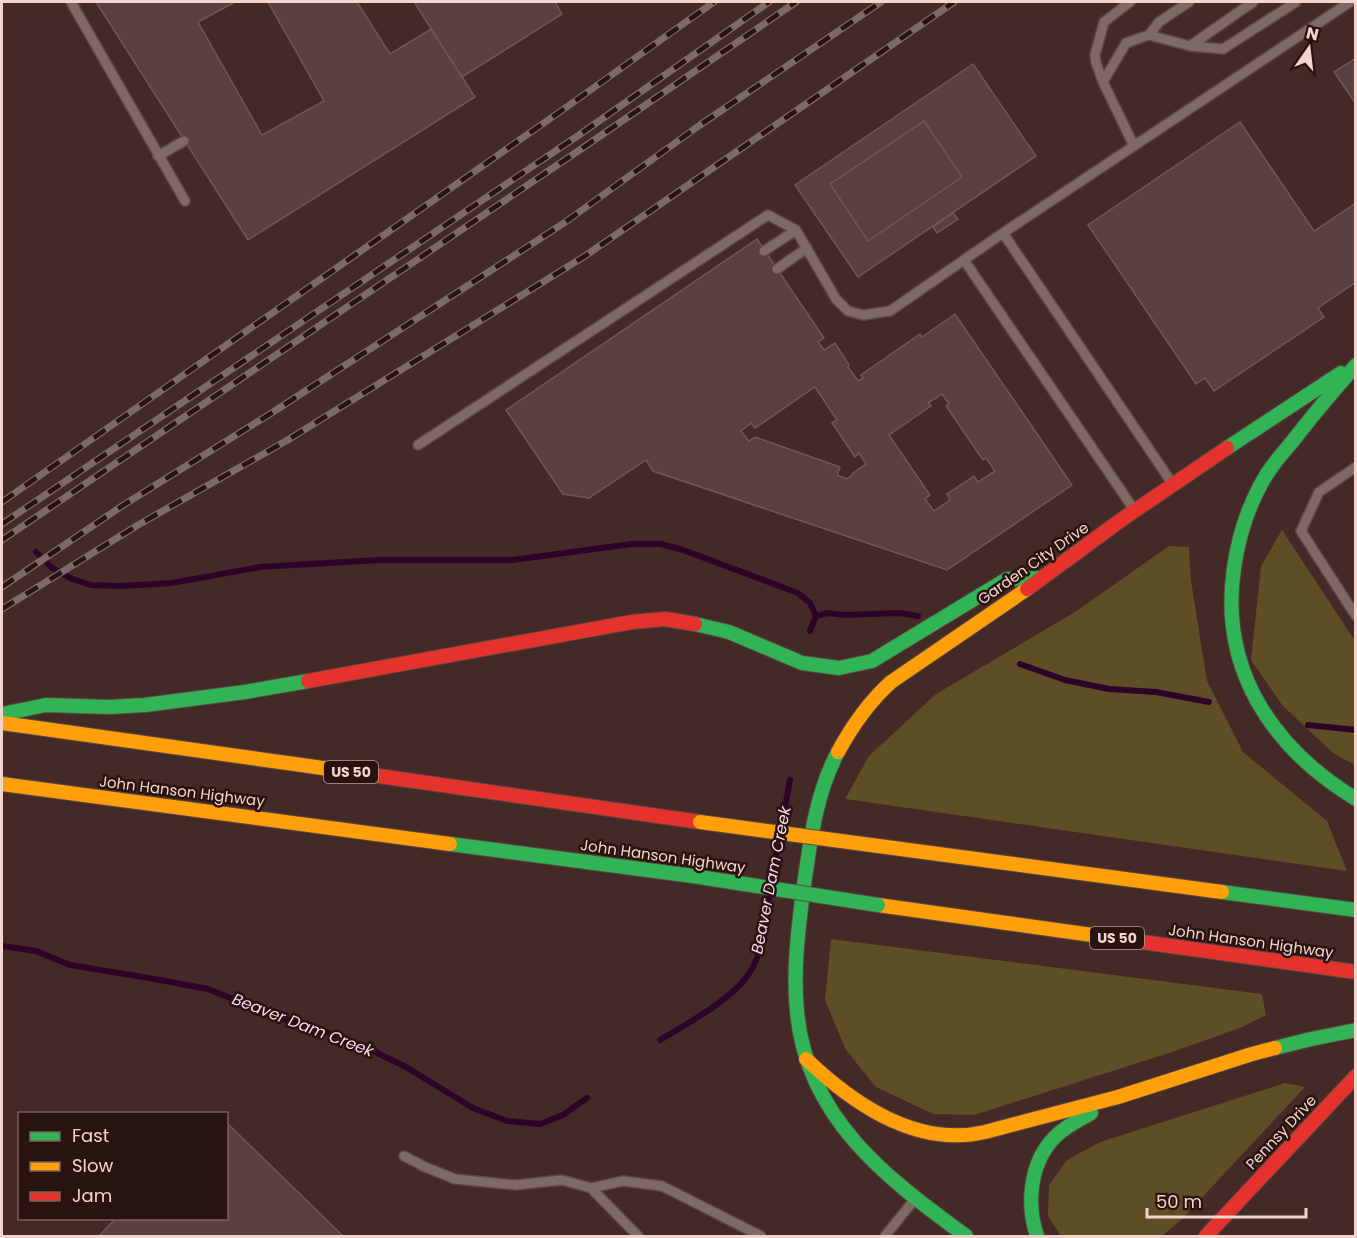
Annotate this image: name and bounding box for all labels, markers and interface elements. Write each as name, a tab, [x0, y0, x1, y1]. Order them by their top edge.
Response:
north arrow	[1279, 18, 1339, 78]
text: N	[1304, 21, 1321, 47]
street label: Garden City Drive	[973, 517, 1093, 609]
road number: US 50	[324, 761, 378, 783]
street label: John Hanson Highway	[98, 770, 267, 812]
water label: Beaver Dam Creek	[745, 803, 797, 956]
street label: John Hanson Highway	[579, 834, 748, 878]
street label: John Hanson Highway	[1167, 919, 1336, 963]
road number: US 50	[1090, 927, 1144, 949]
water label: Beaver Dam Creek	[229, 987, 378, 1063]
street label: Pennsy Drive	[1241, 1090, 1321, 1174]
legend	[18, 1112, 228, 1220]
text: Fast	[72, 1123, 109, 1148]
text: Slow	[72, 1153, 114, 1178]
scale bar	[1147, 1181, 1306, 1219]
text: Jam	[72, 1183, 112, 1208]
text: 50 m	[1156, 1189, 1202, 1214]

